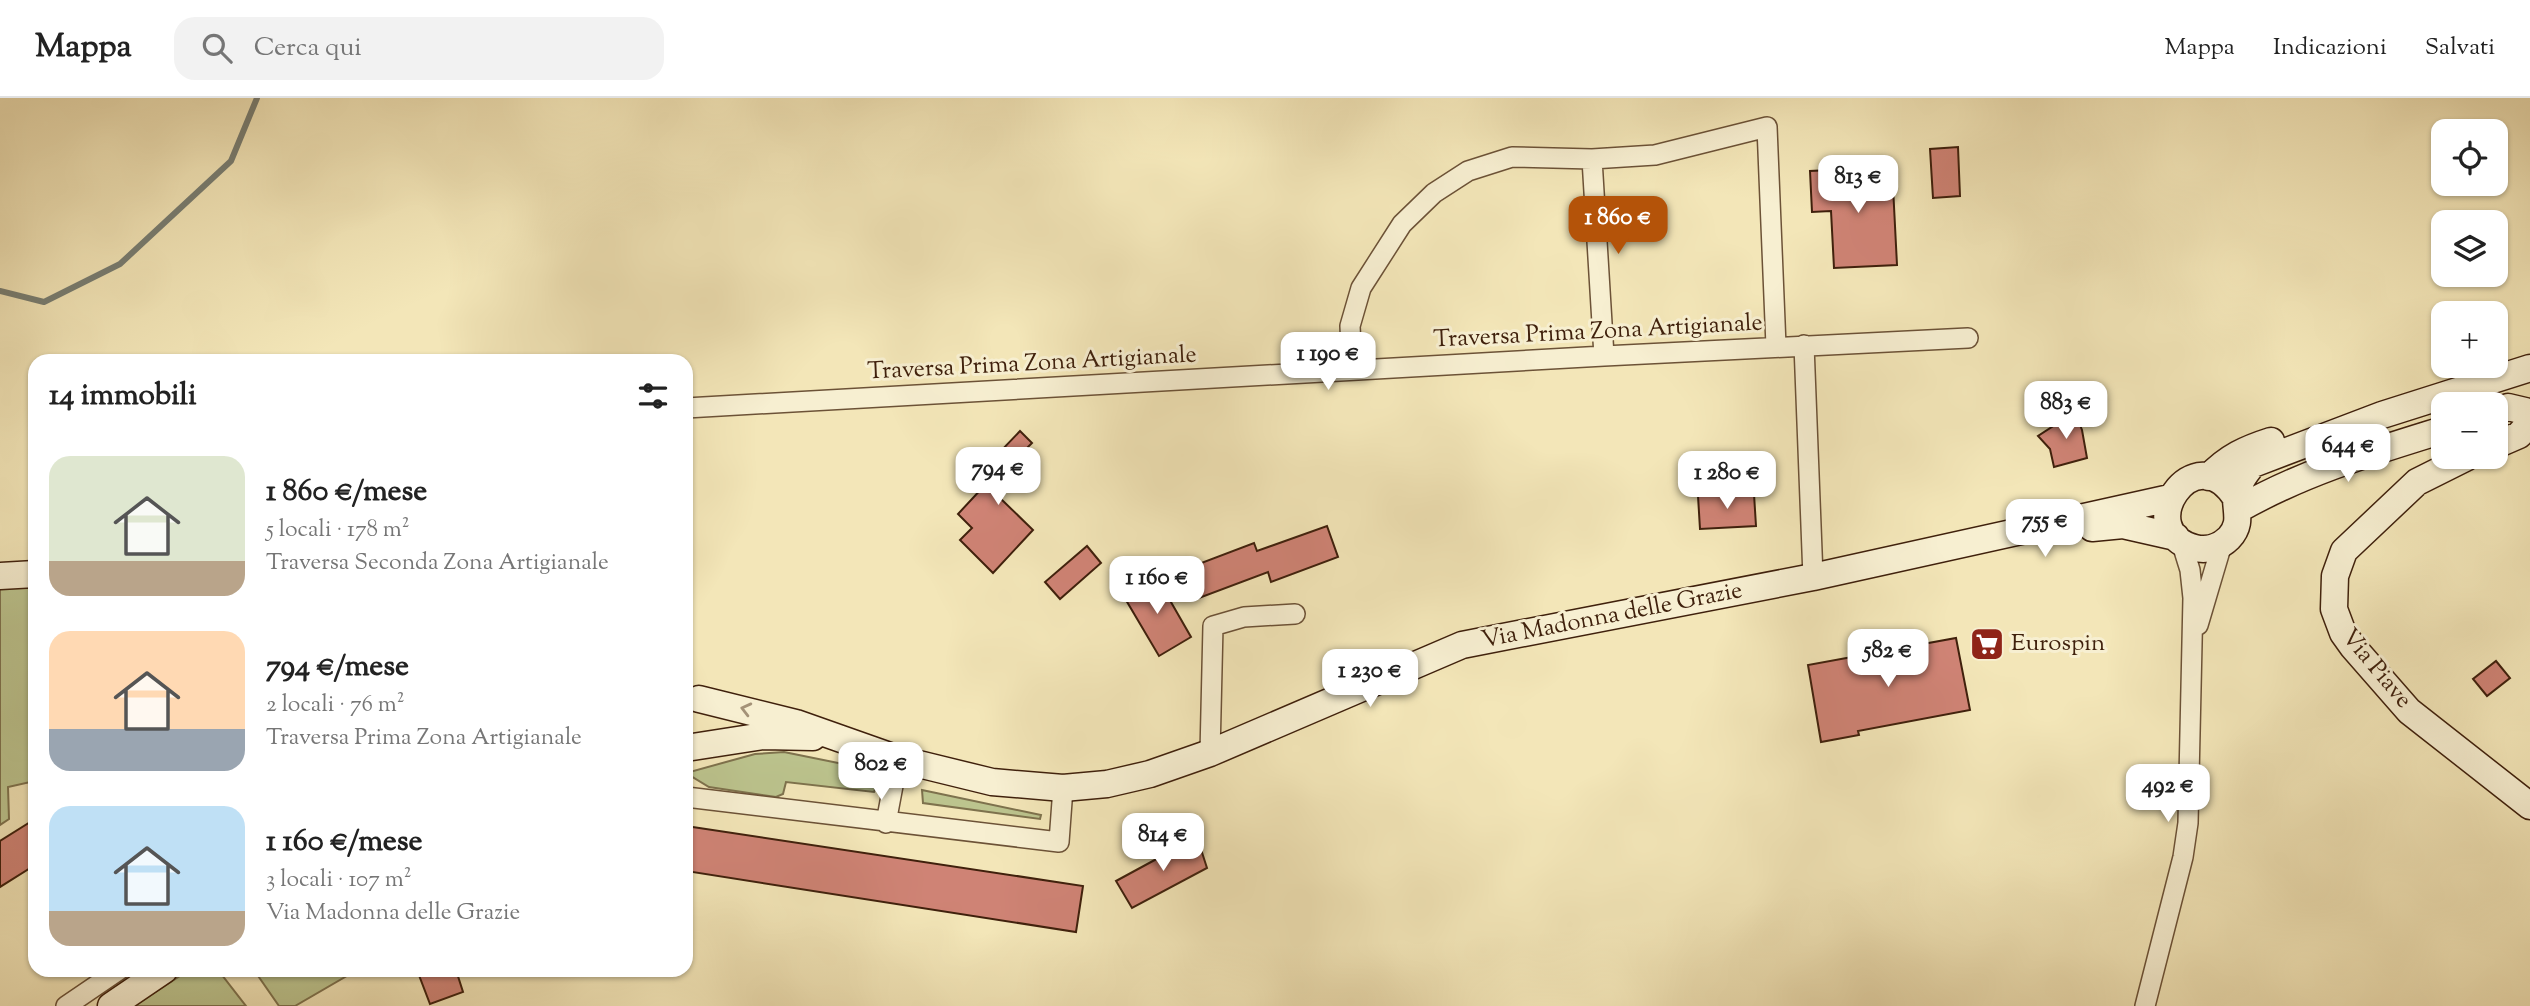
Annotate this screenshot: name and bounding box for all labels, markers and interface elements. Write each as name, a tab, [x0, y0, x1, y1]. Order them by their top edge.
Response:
search box	[174, 17, 664, 80]
text: Mappa	[35, 24, 132, 72]
icon: search	[198, 29, 236, 67]
text: Cerca qui	[254, 30, 362, 67]
text: Mappa	[2165, 31, 2235, 65]
text: Indicazioni	[2273, 31, 2387, 65]
text: Salvati	[2425, 31, 2495, 65]
map controls	[2431, 119, 2508, 469]
button: locate	[2431, 119, 2508, 196]
pin: 813 €	[1809, 156, 1907, 215]
text: 813 €	[1834, 161, 1882, 194]
pin: 1 860 €	[1553, 197, 1683, 256]
text: 1 860 €	[1585, 202, 1651, 235]
button: layers	[2431, 210, 2508, 287]
button: +	[2431, 301, 2508, 378]
street label: Traversa Prima Zona Artigianale	[1433, 306, 1763, 358]
pin: 1 190 €	[1263, 332, 1393, 392]
street label: Traversa Prima Zona Artigianale	[867, 338, 1197, 390]
text: 1 190 €	[1297, 338, 1359, 371]
text: 14 immobili	[49, 375, 196, 418]
icon: filters	[634, 377, 672, 415]
pin: 883 €	[2017, 382, 2115, 441]
text: 883 €	[2040, 387, 2092, 420]
button: −	[2431, 392, 2508, 469]
pin: 644 €	[2299, 424, 2397, 484]
text: 644 €	[2321, 430, 2375, 463]
pin: 794 €	[949, 448, 1047, 507]
pin: 1 280 €	[1662, 452, 1792, 511]
text: 794 €	[972, 453, 1024, 486]
text: 1 280 €	[1694, 457, 1760, 490]
text: 1 860 €/mese	[266, 471, 427, 514]
icon: home	[105, 484, 189, 568]
pin: 755 €	[1996, 500, 2094, 559]
text: 755 €	[2022, 505, 2068, 538]
text: 5 locali · 178 m²	[266, 514, 410, 547]
text: Traversa Seconda Zona Artigianale	[266, 547, 609, 580]
pin: 1 160 €	[1092, 556, 1222, 616]
text: 1 160 €	[1125, 562, 1189, 595]
street label: Via Madonna delle Grazie	[1479, 574, 1745, 658]
street label: Via Piave	[2333, 622, 2419, 716]
supermarket icon: Eurospin	[1968, 625, 2006, 663]
place label: Eurospin	[2011, 627, 2105, 661]
pin: 582 €	[1839, 630, 1937, 689]
text: 582 €	[1864, 635, 1912, 668]
text: 794 €/mese	[266, 646, 409, 689]
pin: 1 230 €	[1305, 650, 1435, 709]
text: 1 230 €	[1338, 655, 1402, 688]
icon: home	[105, 659, 189, 743]
text: 2 locali · 76 m²	[266, 689, 405, 722]
one-way arrow	[740, 703, 752, 717]
text: Traversa Prima Zona Artigianale	[266, 722, 582, 755]
pin: 802 €	[832, 742, 930, 802]
text: 802 €	[854, 748, 908, 781]
pin: 492 €	[2119, 764, 2217, 824]
text: 492 €	[2142, 770, 2194, 803]
pin: 814 €	[1114, 814, 1212, 873]
text: 814 €	[1138, 819, 1188, 852]
text: 1 160 €/mese	[266, 821, 422, 864]
icon: home	[105, 834, 189, 918]
text: 3 locali · 107 m²	[266, 864, 411, 897]
text: Via Madonna delle Grazie	[266, 897, 520, 930]

